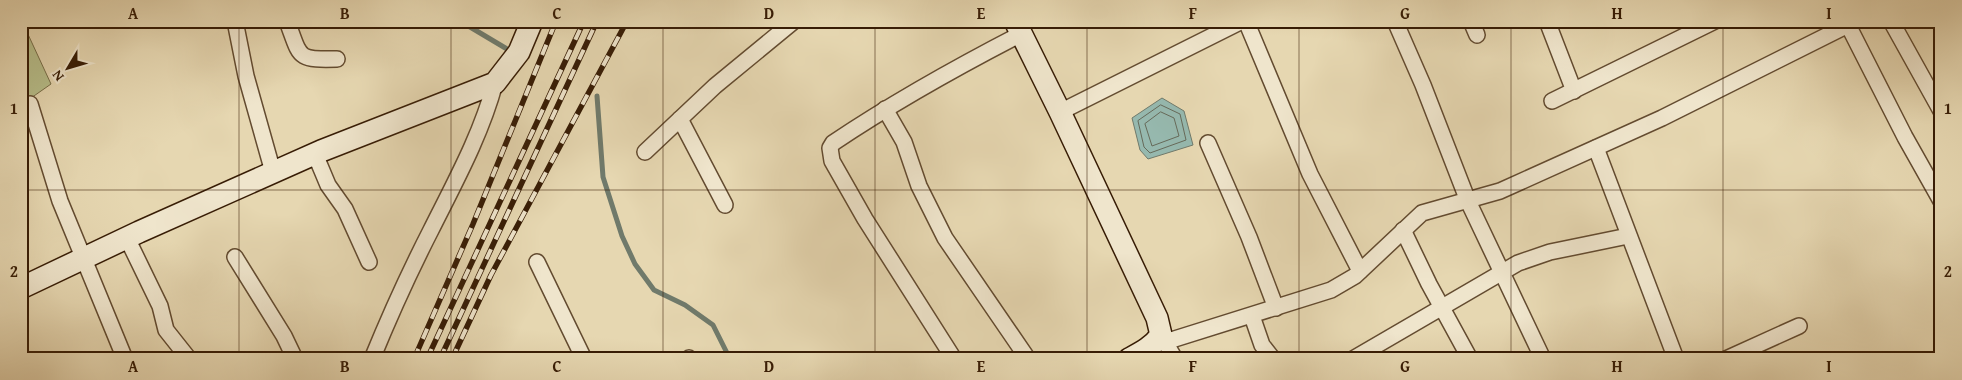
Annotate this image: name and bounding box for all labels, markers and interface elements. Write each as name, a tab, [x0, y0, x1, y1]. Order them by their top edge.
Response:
text: A	[128, 1, 139, 25]
text: B	[340, 1, 350, 25]
text: C	[552, 1, 562, 25]
text: D	[764, 1, 774, 25]
text: E	[977, 1, 986, 25]
text: F	[1189, 1, 1197, 25]
text: G	[1400, 1, 1410, 25]
text: H	[1611, 1, 1623, 25]
text: I	[1826, 1, 1832, 25]
north arrow	[42, 42, 92, 92]
text: N	[47, 66, 69, 86]
text: 1	[10, 96, 18, 120]
text: 1	[1944, 96, 1952, 120]
text: 2	[10, 259, 18, 283]
text: 2	[1944, 259, 1952, 283]
text: A	[128, 354, 139, 378]
text: B	[340, 354, 350, 378]
text: C	[552, 354, 562, 378]
text: D	[764, 354, 774, 378]
text: E	[977, 354, 986, 378]
text: F	[1189, 354, 1197, 378]
text: G	[1400, 354, 1410, 378]
text: H	[1611, 354, 1623, 378]
text: I	[1826, 354, 1832, 378]

